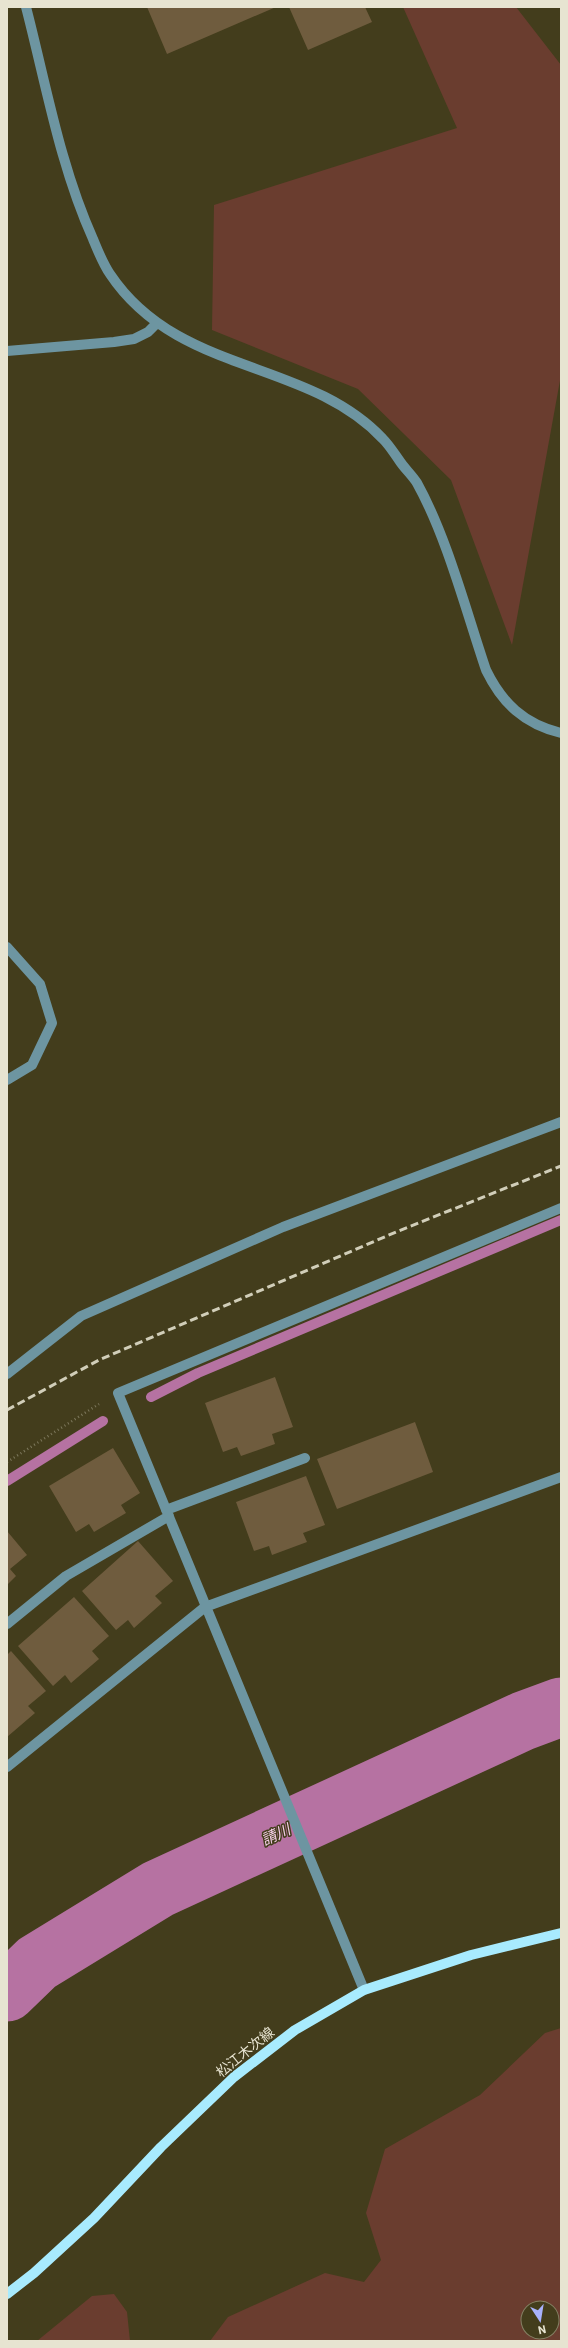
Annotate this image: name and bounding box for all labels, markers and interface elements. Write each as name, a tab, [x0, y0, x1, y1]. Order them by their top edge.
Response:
water label: 請川	[259, 1820, 295, 1849]
street label: 松江木次線	[213, 2024, 277, 2080]
north arrow	[520, 2300, 560, 2340]
text: N	[537, 2322, 547, 2337]

